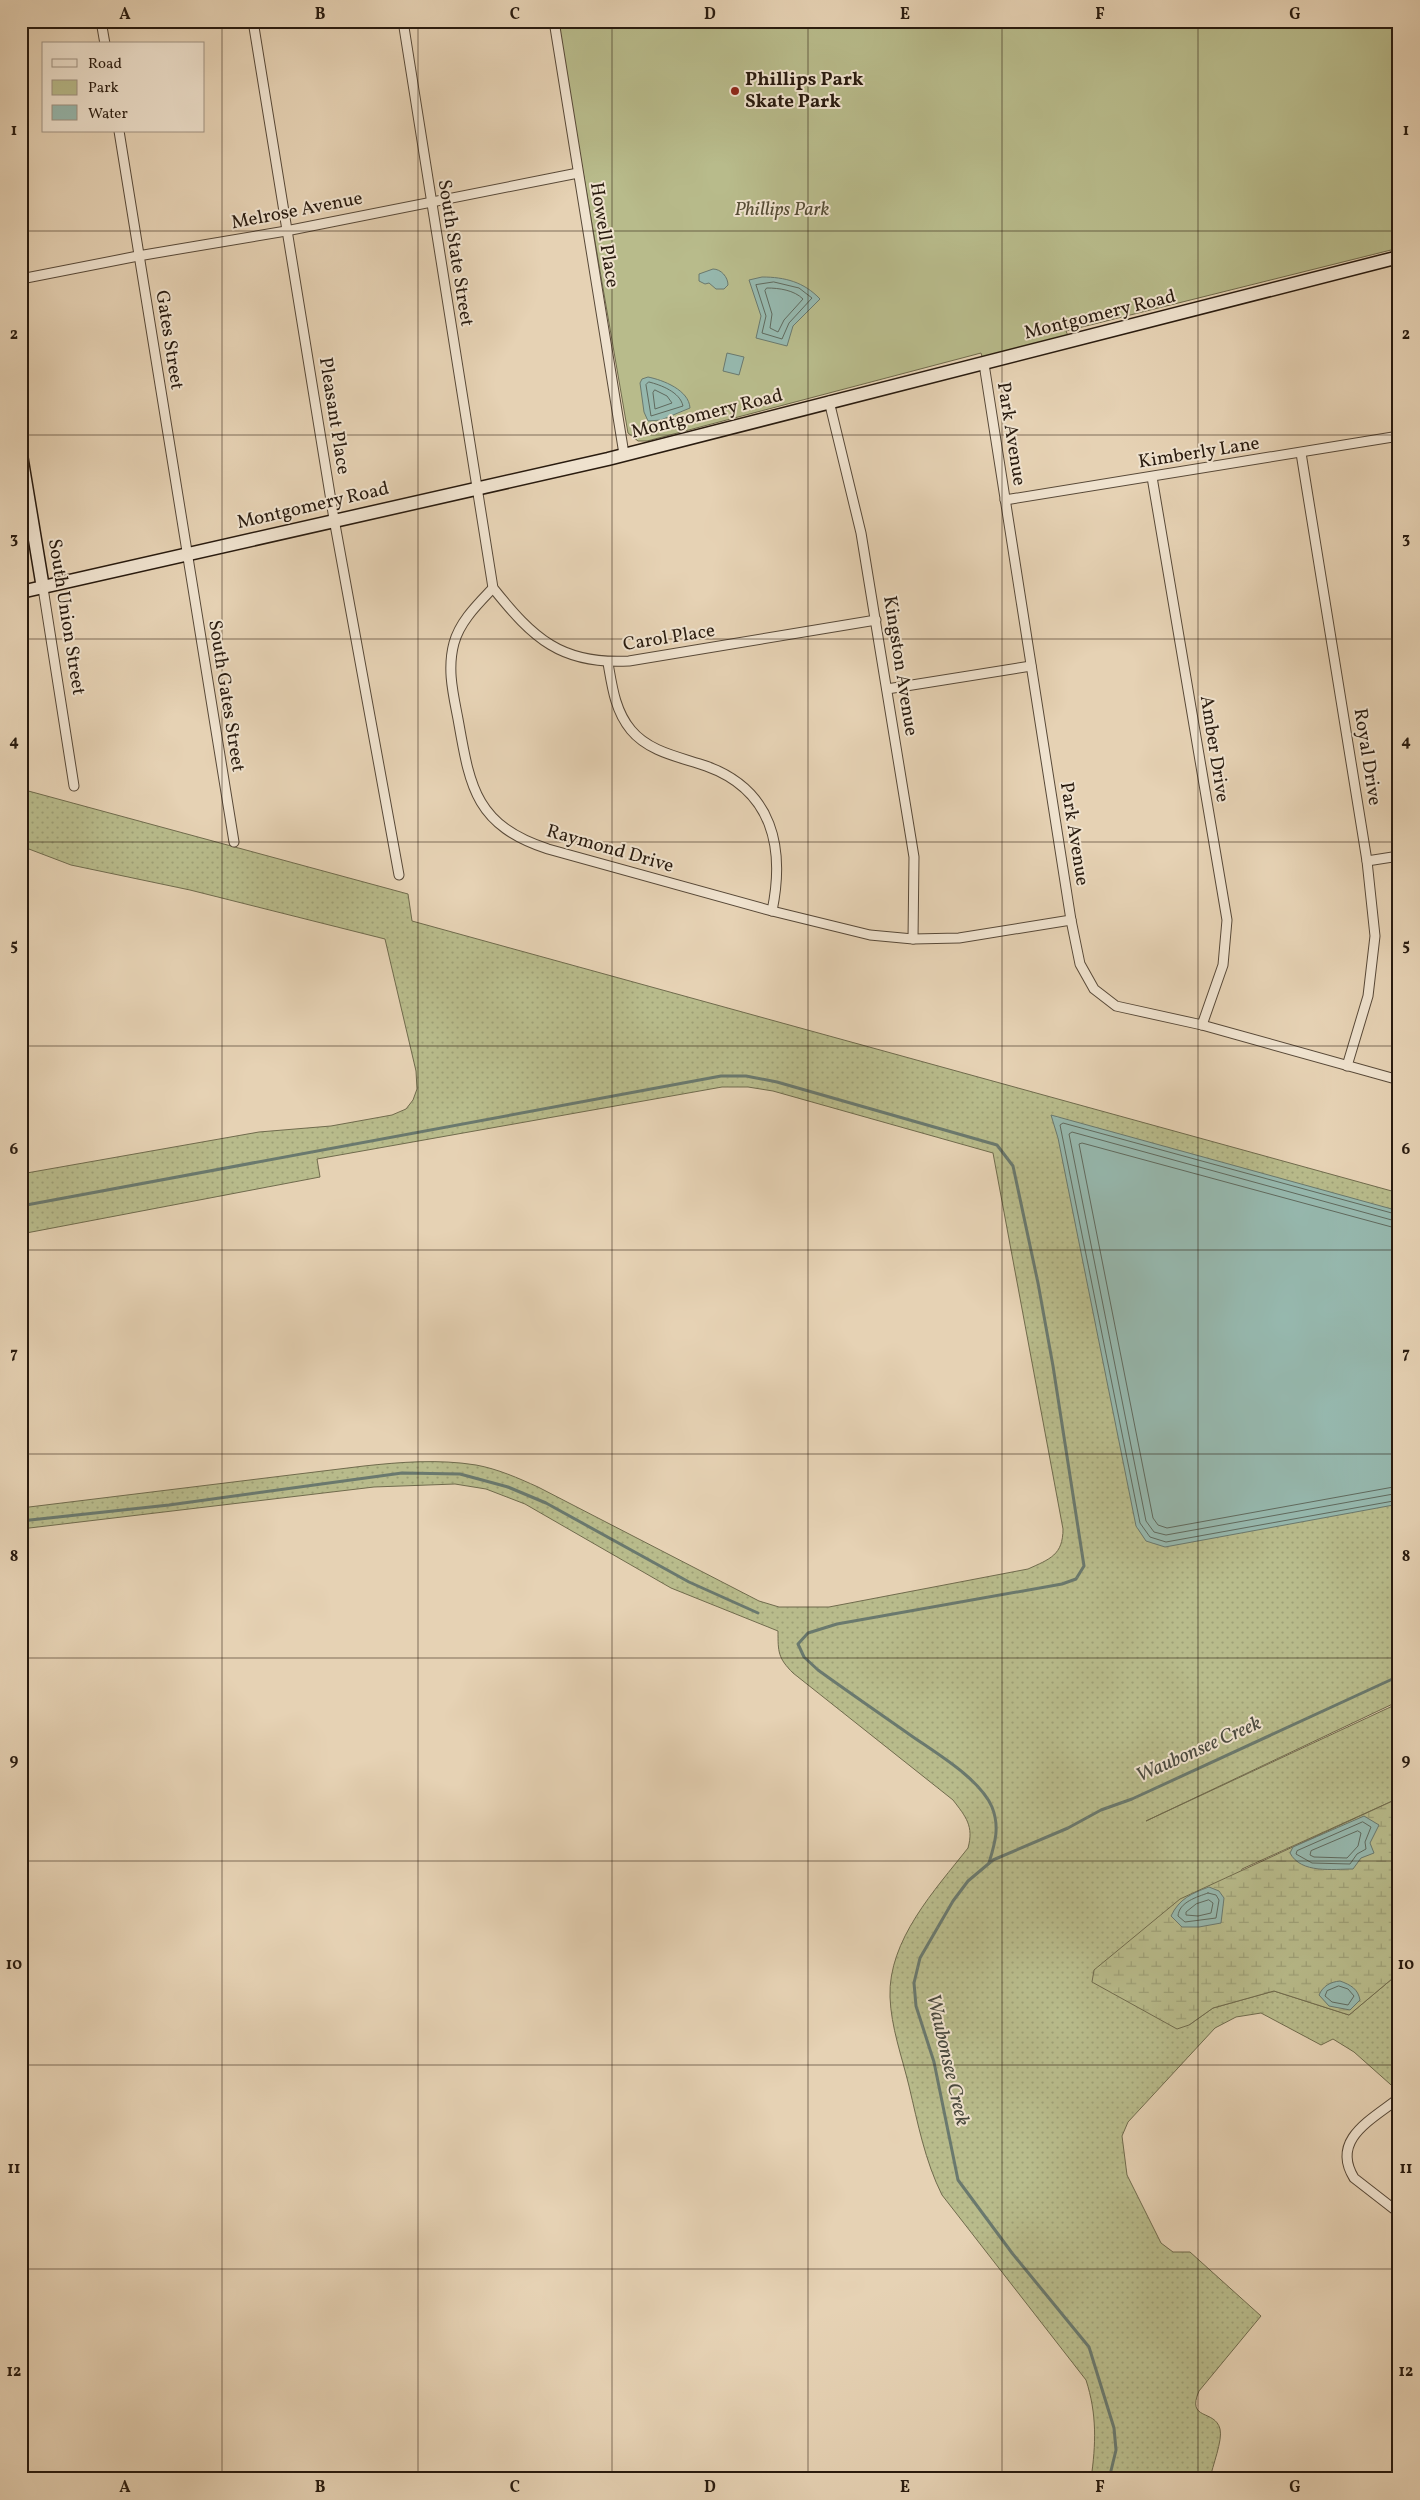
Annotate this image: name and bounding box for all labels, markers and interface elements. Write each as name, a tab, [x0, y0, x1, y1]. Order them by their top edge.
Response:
text: A	[119, 4, 131, 26]
text: B	[315, 4, 326, 26]
text: C	[510, 4, 520, 26]
text: D	[704, 4, 716, 26]
text: E	[900, 4, 910, 26]
text: F	[1095, 4, 1105, 26]
text: G	[1289, 4, 1301, 26]
legend	[42, 42, 205, 132]
text: Road	[88, 54, 122, 75]
place label: Phillips Park Skate Park	[745, 67, 864, 115]
text: Park	[88, 78, 119, 99]
marker: Phillips Park Skate Park	[729, 85, 741, 97]
text: Water	[88, 104, 128, 125]
text: 1	[11, 120, 17, 142]
text: 1	[1403, 120, 1409, 142]
street label: South State Street	[431, 178, 480, 329]
street label: Howell Place	[583, 180, 625, 290]
street label: Melrose Avenue	[229, 186, 365, 236]
park label: Phillips Park	[735, 197, 830, 223]
street label: Montgomery Road	[1021, 284, 1179, 346]
street label: Gates Street	[148, 288, 190, 392]
text: 2	[10, 324, 18, 346]
text: 2	[1402, 324, 1410, 346]
street label: Pleasant Place	[312, 356, 356, 476]
street label: Park Avenue	[990, 380, 1032, 488]
street label: Montgomery Road	[628, 383, 786, 445]
street label: Kimberly Lane	[1137, 431, 1261, 475]
street label: Montgomery Road	[234, 476, 392, 536]
text: 3	[10, 528, 18, 550]
text: 3	[1402, 528, 1410, 550]
street label: South Union Street	[41, 537, 91, 697]
street label: Kingston Avenue	[876, 594, 924, 738]
street label: South Gates Street	[201, 618, 251, 774]
street label: Carol Place	[621, 618, 717, 658]
street label: Amber Drive	[1193, 694, 1235, 804]
street label: Royal Drive	[1346, 706, 1388, 808]
text: 4	[9, 731, 19, 753]
text: 4	[1401, 731, 1411, 753]
street label: Park Avenue	[1053, 780, 1095, 888]
street label: Raymond Drive	[543, 818, 677, 880]
text: 5	[10, 935, 18, 957]
text: 5	[1402, 935, 1410, 957]
text: 6	[10, 1139, 19, 1161]
text: 6	[1402, 1139, 1411, 1161]
text: 7	[10, 1343, 18, 1365]
text: 7	[1402, 1343, 1410, 1365]
text: 8	[10, 1546, 18, 1568]
text: 8	[1402, 1546, 1410, 1568]
water label: Waubonsee Creek	[1132, 1710, 1266, 1790]
text: 9	[10, 1750, 19, 1772]
text: 9	[1402, 1750, 1411, 1772]
text: 10	[6, 1954, 22, 1976]
text: 10	[1398, 1954, 1414, 1976]
water label: Waubonsee Creek	[918, 1991, 976, 2129]
text: 11	[8, 2158, 20, 2180]
text: 11	[1400, 2158, 1412, 2180]
text: 12	[7, 2361, 21, 2383]
text: 12	[1399, 2361, 1413, 2383]
text: A	[119, 2477, 131, 2499]
text: B	[315, 2477, 326, 2499]
text: C	[510, 2477, 520, 2499]
text: D	[704, 2477, 716, 2499]
text: E	[900, 2477, 910, 2499]
text: F	[1095, 2477, 1105, 2499]
text: G	[1289, 2477, 1301, 2499]

